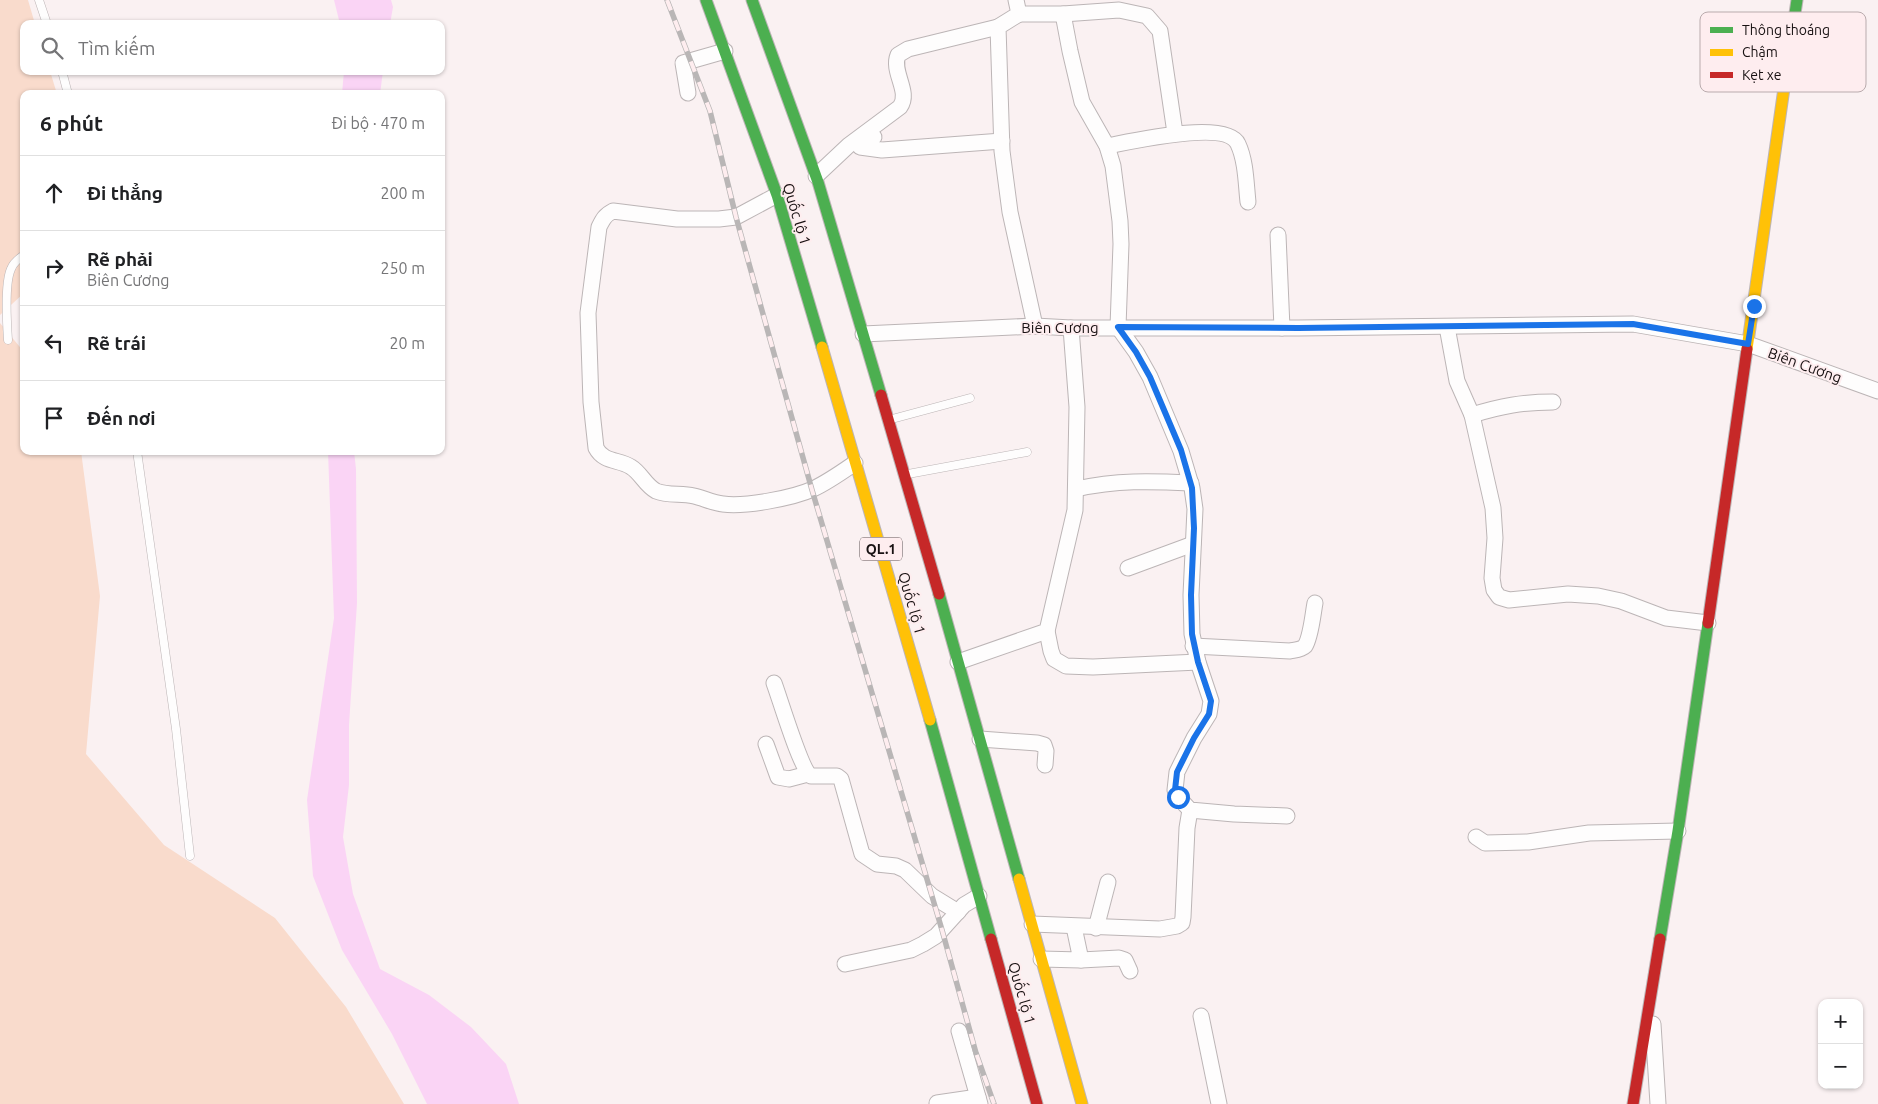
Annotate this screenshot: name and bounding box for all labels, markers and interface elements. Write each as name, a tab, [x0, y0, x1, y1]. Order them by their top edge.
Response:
legend	[1700, 12, 1866, 92]
search box	[20, 20, 445, 75]
text: Thông thoáng	[1742, 22, 1830, 38]
icon: search	[38, 34, 66, 62]
text: Tìm kiếm	[78, 37, 155, 59]
text: Chậm	[1742, 44, 1778, 60]
text: Kẹt xe	[1742, 67, 1781, 83]
text: 6 phút	[40, 111, 103, 135]
text: Đi bộ · 470 m	[331, 114, 425, 132]
icon: ahead	[40, 179, 68, 207]
street label: Quốc lộ 1	[780, 180, 816, 247]
text: Đi thẳng	[87, 182, 163, 204]
text: 200 m	[380, 184, 425, 202]
text: Rẽ phải	[87, 248, 153, 270]
icon: right	[40, 254, 68, 282]
text: 250 m	[380, 259, 425, 277]
text: Biên Cương	[87, 271, 170, 289]
route end	[1743, 295, 1766, 318]
street label: Biên Cương	[1021, 319, 1099, 336]
icon: left	[40, 329, 68, 357]
text: Rẽ trái	[87, 332, 146, 354]
text: 20 m	[389, 334, 425, 352]
street label: Biên Cương	[1766, 344, 1844, 386]
icon: arrive	[40, 404, 68, 432]
text: Đến nơi	[87, 407, 156, 429]
road number: QL.1	[860, 538, 902, 560]
street label: Quốc lộ 1	[895, 569, 931, 636]
route start	[1167, 786, 1190, 809]
street label: Quốc lộ 1	[1005, 959, 1041, 1026]
map controls	[1818, 999, 1863, 1089]
button: +	[1818, 999, 1863, 1044]
button: −	[1818, 1044, 1863, 1089]

